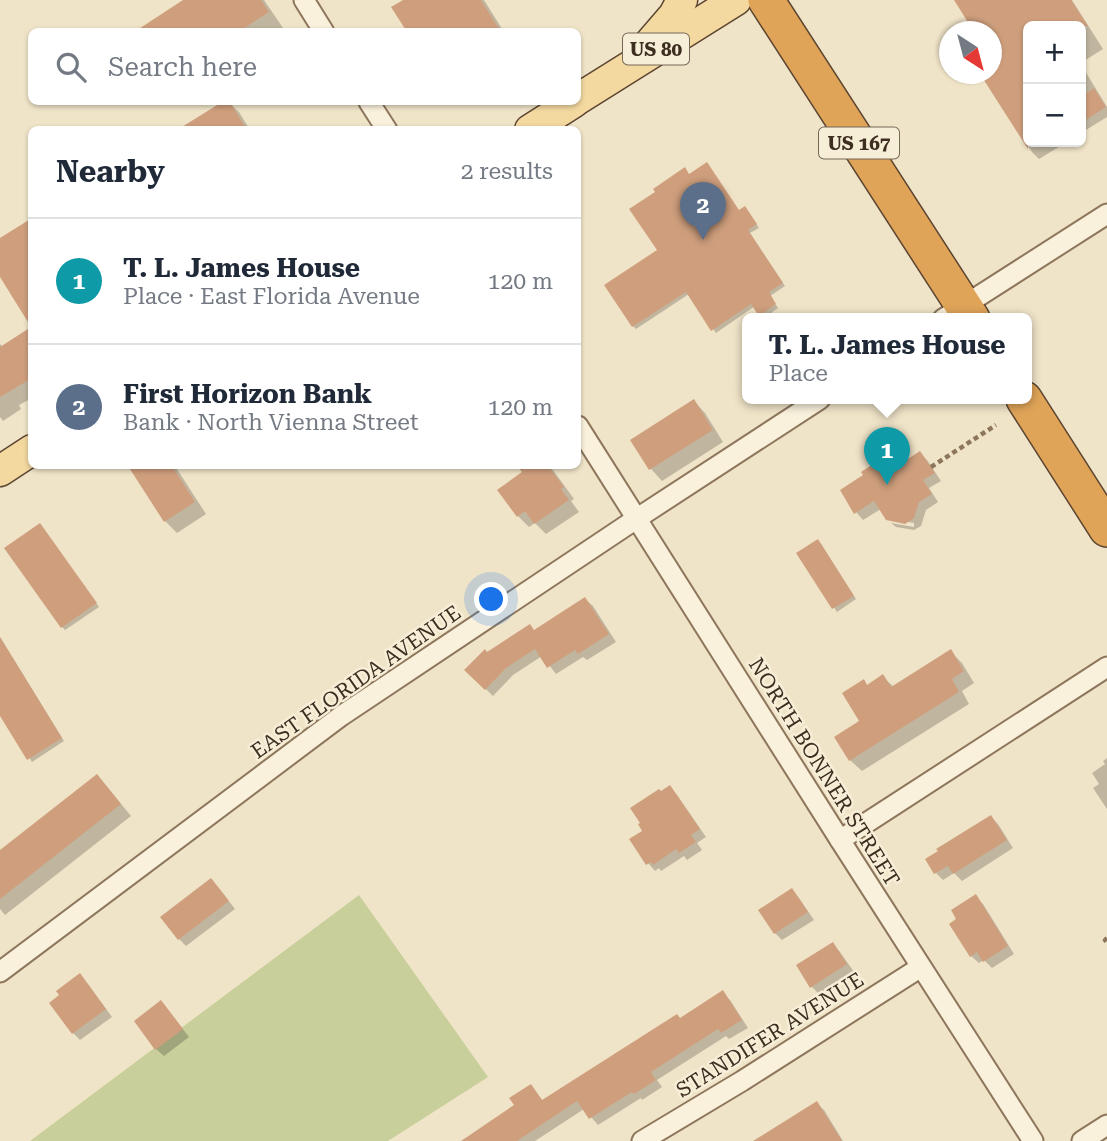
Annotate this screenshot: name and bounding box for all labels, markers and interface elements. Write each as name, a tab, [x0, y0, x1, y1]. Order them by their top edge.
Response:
north arrow	[939, 21, 1002, 84]
map controls	[1023, 21, 1086, 147]
button: +	[1023, 21, 1086, 84]
search box	[28, 28, 581, 105]
road number: US 80	[623, 34, 689, 64]
icon: search	[52, 48, 90, 86]
text: Search here	[108, 52, 257, 82]
button: −	[1023, 84, 1086, 147]
road number: US 167	[819, 127, 899, 158]
text: Nearby	[56, 154, 165, 189]
text: 2 results	[461, 158, 553, 185]
pin: 2	[680, 182, 726, 240]
text: T. L. James House	[123, 253, 360, 283]
text: 1	[73, 268, 85, 295]
text: 120 m	[488, 268, 553, 295]
text: Place · East Florida Avenue	[123, 283, 420, 310]
popup	[742, 313, 1032, 404]
text: T. L. James House	[768, 330, 1006, 360]
text: Place	[768, 360, 828, 387]
text: First Horizon Bank	[123, 379, 372, 409]
text: 2	[73, 394, 85, 421]
text: 120 m	[488, 394, 553, 421]
text: Bank · North Vienna Street	[123, 409, 419, 436]
pin: 1	[864, 427, 910, 485]
your location	[474, 582, 508, 616]
street label: EAST FLORIDA AVENUE	[247, 600, 465, 764]
street label: NORTH BONNER STREET	[744, 654, 904, 890]
street label: STANDIFER AVENUE	[672, 967, 868, 1103]

